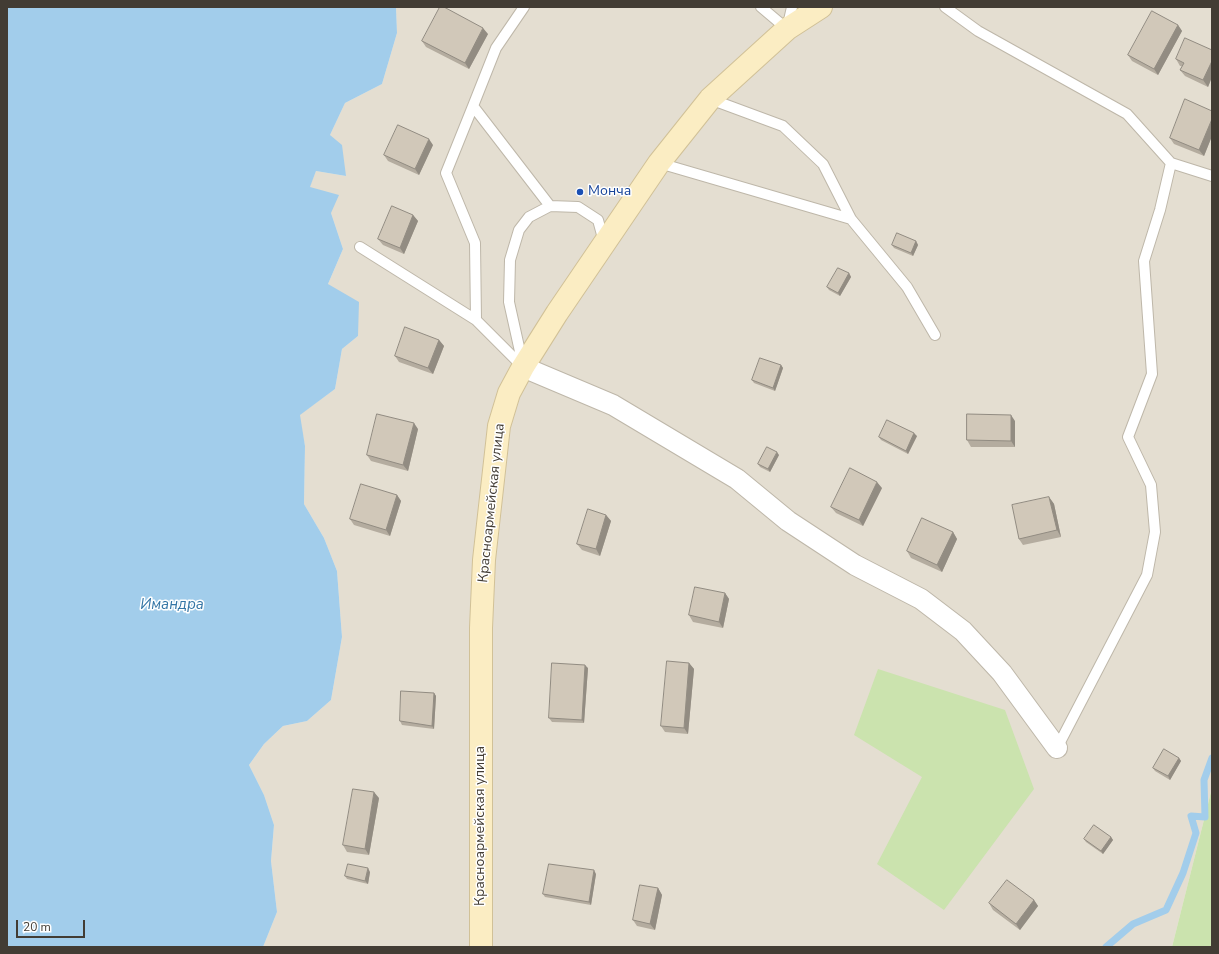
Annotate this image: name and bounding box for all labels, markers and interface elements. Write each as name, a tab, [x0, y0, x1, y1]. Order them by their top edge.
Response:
place label: Монча	[588, 184, 631, 200]
marker: Монча	[575, 187, 585, 197]
street label: Красноармейская улица	[475, 422, 509, 584]
water label: Имандра	[140, 596, 204, 614]
street label: Красноармейская улица	[473, 746, 489, 906]
scale bar	[18, 912, 87, 938]
text: 20 m	[23, 919, 51, 935]

